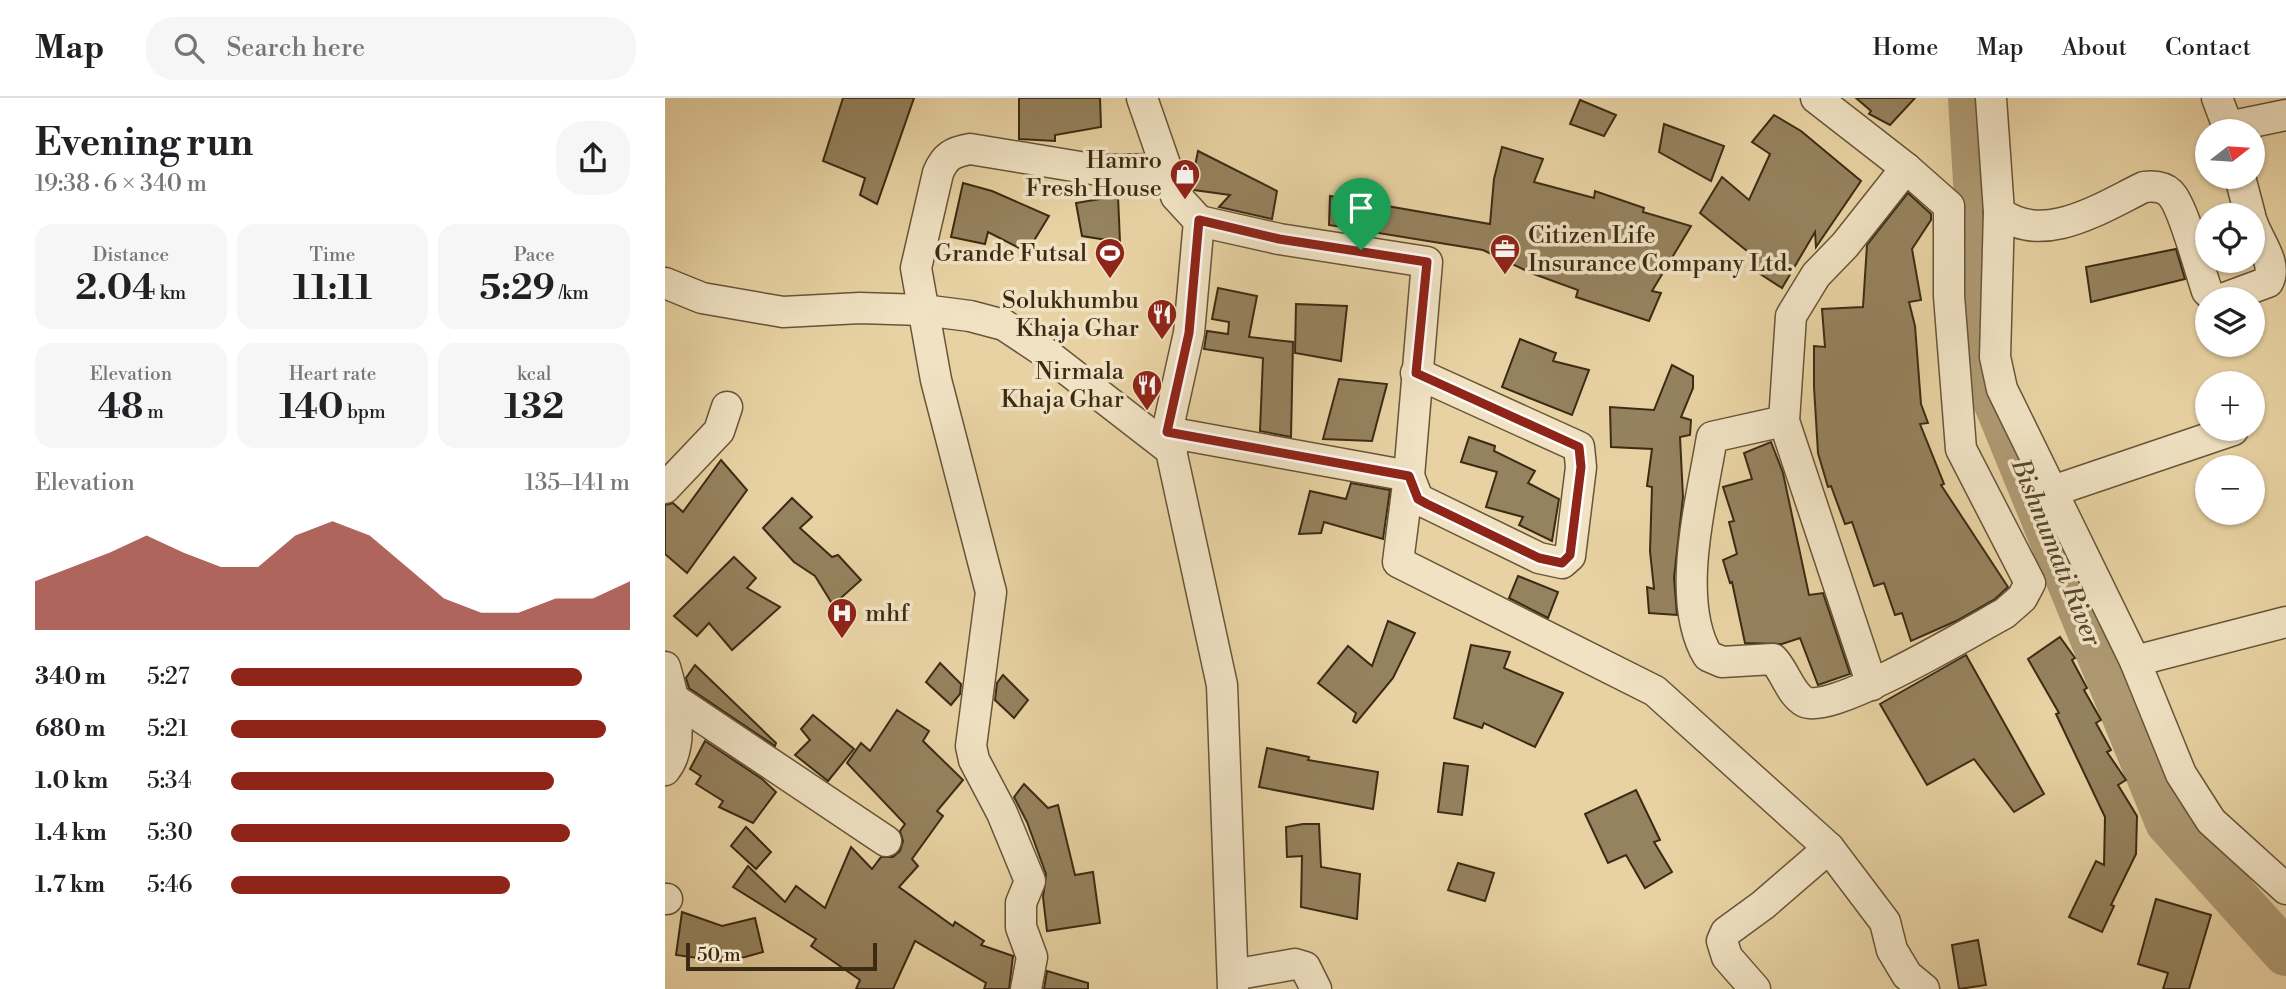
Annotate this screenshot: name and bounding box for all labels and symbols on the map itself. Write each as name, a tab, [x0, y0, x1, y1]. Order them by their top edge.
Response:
north arrow	[2195, 119, 2265, 189]
place label: Hamro Fresh House	[1025, 146, 1162, 204]
shop icon: Hamro Fresh House	[1168, 157, 1202, 201]
pin	[1331, 178, 1391, 250]
place label: Citizen Life Insurance Company Ltd.	[1528, 221, 1793, 279]
office icon: Citizen Life Insurance Company Ltd.	[1488, 232, 1522, 276]
sports icon: Grande Futsal	[1093, 236, 1127, 280]
place label: Grande Futsal	[934, 239, 1087, 269]
place label: Solukhumbu Khaja Ghar	[1002, 286, 1139, 344]
restaurant icon: Solukhumbu Khaja Ghar	[1145, 297, 1179, 341]
place label: Nirmala Khaja Ghar	[1001, 357, 1125, 415]
restaurant icon: Nirmala Khaja Ghar	[1130, 368, 1164, 412]
water label: Bishnumati River	[2004, 453, 2109, 652]
hospital icon: mhf	[825, 596, 859, 640]
place label: mhf	[865, 599, 910, 629]
scale bar	[686, 940, 877, 972]

